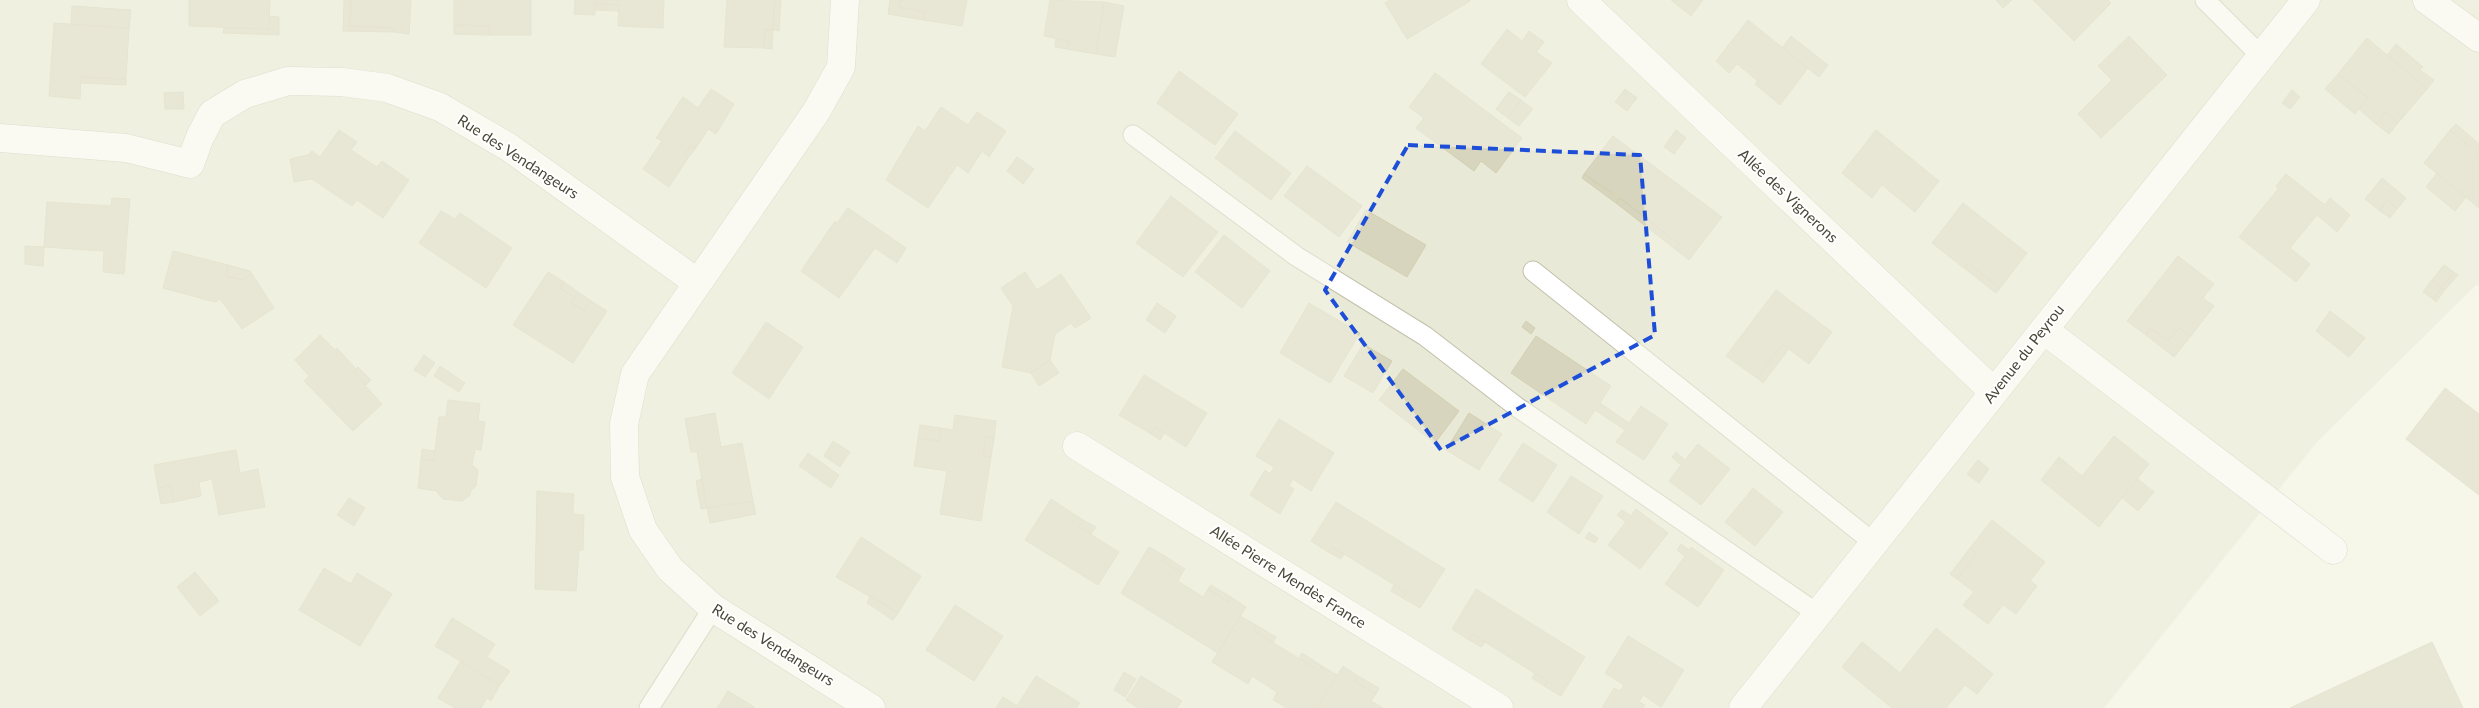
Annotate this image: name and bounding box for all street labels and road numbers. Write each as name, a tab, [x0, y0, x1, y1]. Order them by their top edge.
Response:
street label: Rue des Vendangeurs	[455, 110, 582, 202]
street label: Allée des Vignerons	[1735, 145, 1842, 246]
street label: Avenue du Peyrou	[1979, 300, 2067, 406]
street label: Allée Pierre Mendès France	[1207, 521, 1370, 632]
street label: Rue des Vendangeurs	[709, 599, 838, 689]

